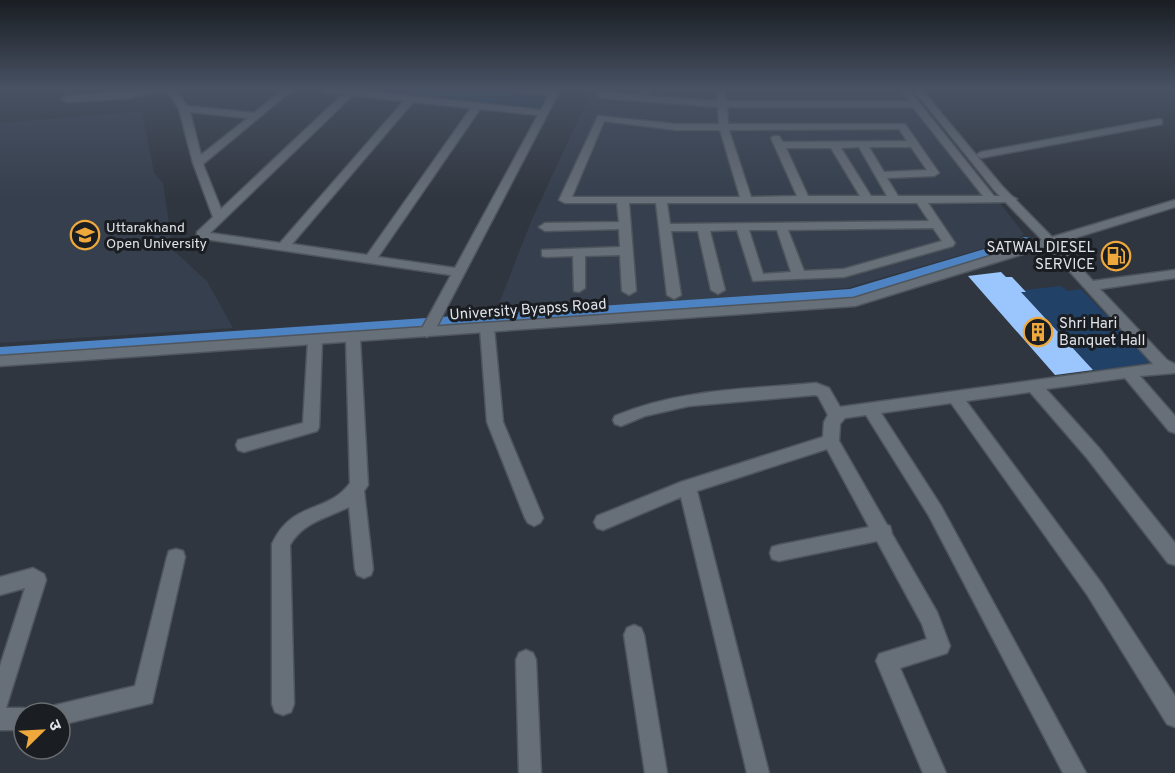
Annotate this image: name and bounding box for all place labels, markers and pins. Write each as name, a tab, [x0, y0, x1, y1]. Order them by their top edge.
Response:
school or university icon: Uttarakhand Open University	[69, 219, 101, 251]
place label: Uttarakhand Open University	[106, 220, 207, 253]
place label: SATWAL DIESEL SERVICE	[986, 239, 1095, 275]
fuel station icon: SATWAL DIESEL SERVICE	[1100, 240, 1132, 272]
place label: Shri Hari Banquet Hall	[1059, 315, 1145, 351]
building icon: Shri Hari Banquet Hall	[1022, 316, 1054, 348]

